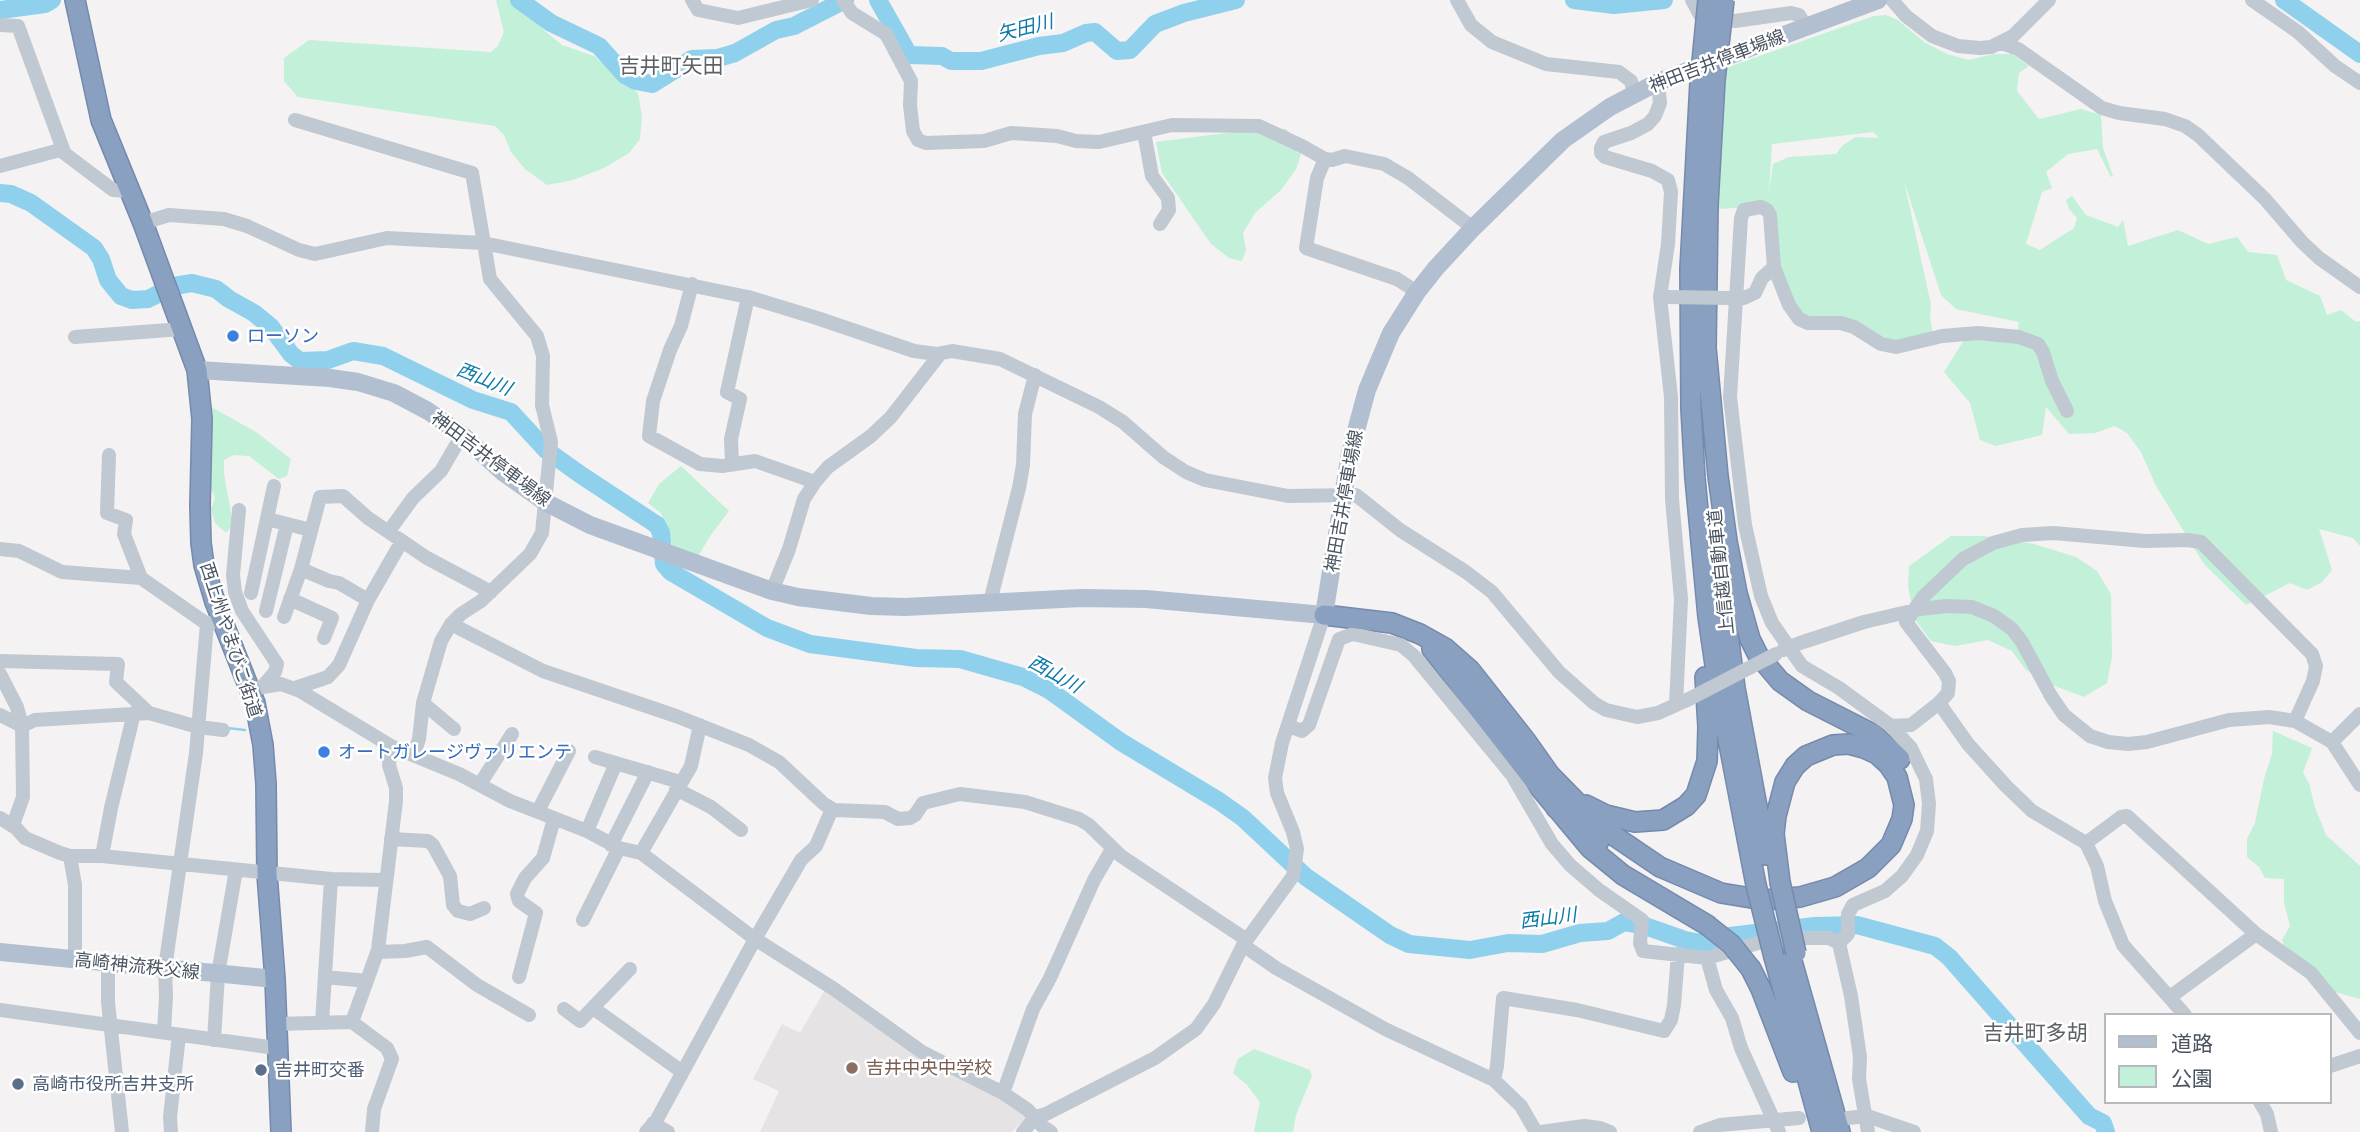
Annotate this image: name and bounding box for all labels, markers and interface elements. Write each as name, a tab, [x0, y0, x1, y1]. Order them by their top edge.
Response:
water label: 矢田川	[995, 10, 1055, 46]
street label: 神田吉井停車場線	[1646, 25, 1788, 97]
district label: 吉井町矢田	[619, 53, 723, 79]
place label: ローソン	[247, 325, 319, 347]
marker: ローソン	[225, 328, 241, 344]
water label: 西山川	[453, 358, 515, 400]
street label: 神田吉井停車場線	[427, 407, 555, 511]
street label: 神田吉井停車場線	[1321, 428, 1367, 574]
street label: 上信越自動車道	[1704, 508, 1738, 636]
street label: 西上州やまびこ街道	[196, 560, 266, 720]
water label: 西山川	[1025, 650, 1085, 698]
place label: オートガレージヴァリエンテ	[338, 741, 572, 763]
marker: オートガレージヴァリエンテ	[316, 744, 332, 760]
water label: 西山川	[1518, 903, 1578, 933]
street label: 高崎神流秩父線	[73, 949, 201, 983]
legend	[2104, 1013, 2332, 1104]
district label: 吉井町多胡	[1983, 1020, 2087, 1046]
text: 道路	[2171, 1030, 2213, 1055]
place label: 吉井中央中学校	[866, 1057, 992, 1079]
place label: 吉井町交番	[275, 1059, 365, 1081]
marker: 吉井中央中学校	[844, 1060, 860, 1076]
marker: 吉井町交番	[253, 1062, 269, 1078]
text: 公園	[2171, 1065, 2213, 1090]
place label: 高崎市役所吉井支所	[32, 1073, 194, 1095]
marker: 高崎市役所吉井支所	[10, 1076, 26, 1092]

